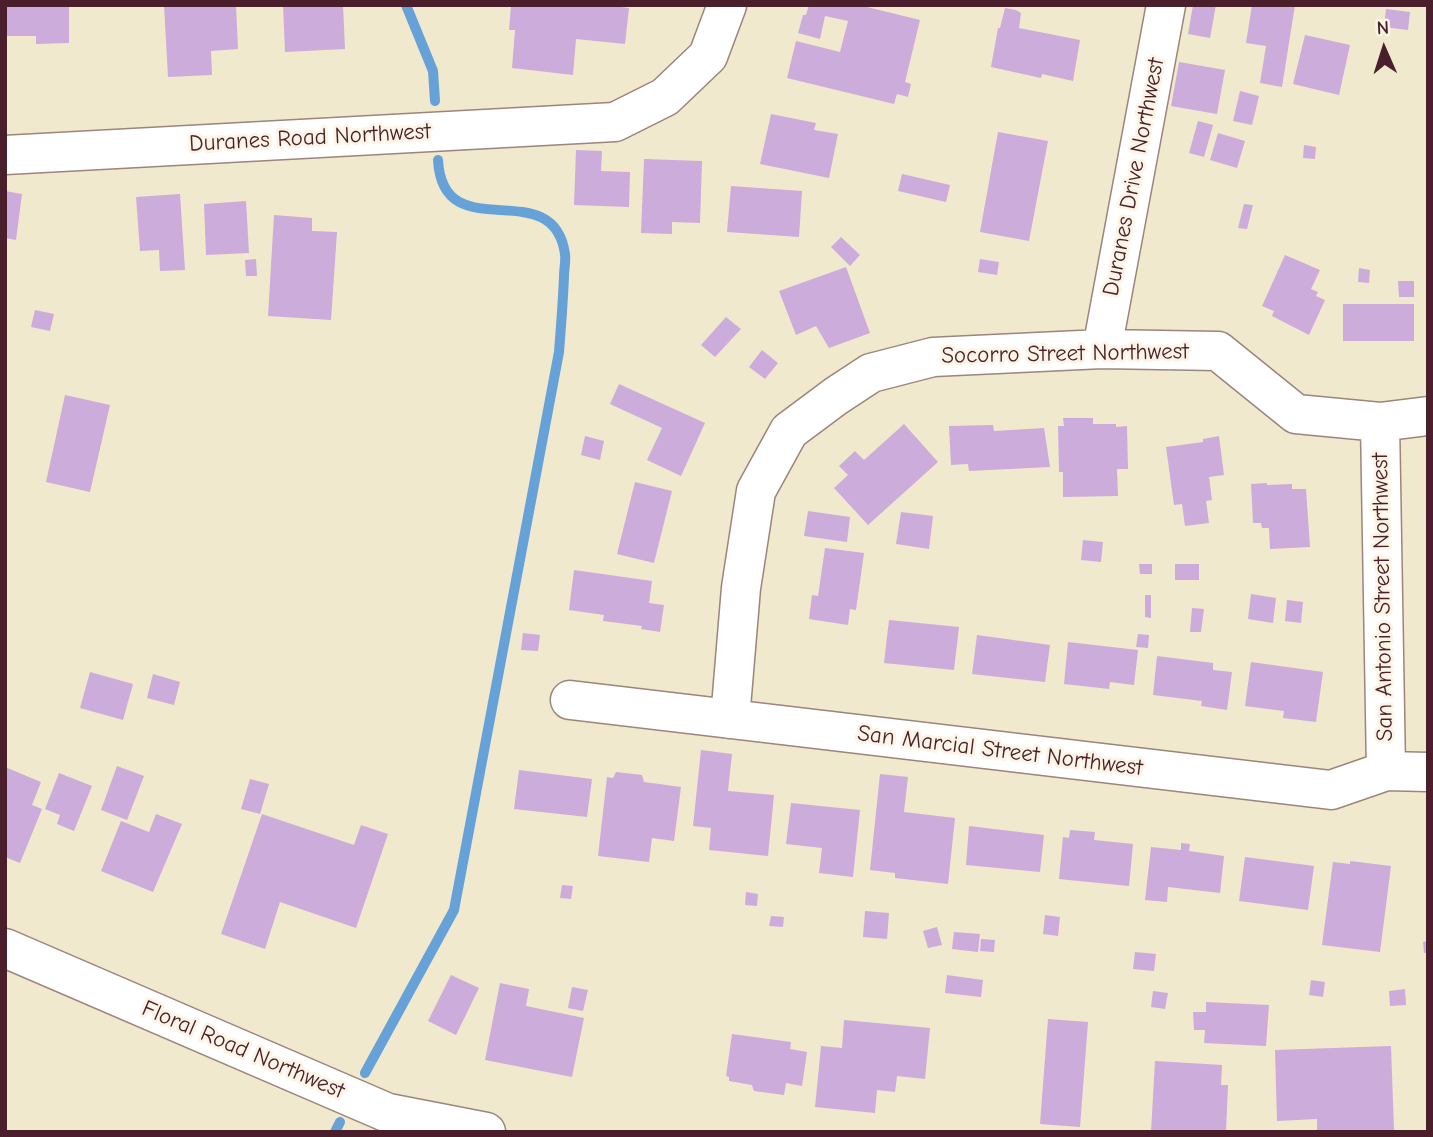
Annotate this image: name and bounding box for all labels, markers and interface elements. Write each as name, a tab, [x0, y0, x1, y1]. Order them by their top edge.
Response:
north arrow	[1349, 14, 1419, 84]
text: N	[1376, 17, 1390, 39]
street label: Duranes Drive Northwest	[1097, 56, 1171, 298]
street label: Duranes Road Northwest	[188, 118, 432, 158]
street label: Socorro Street Northwest	[941, 338, 1189, 370]
street label: San Antonio Street Northwest	[1367, 453, 1399, 741]
street label: San Marcial Street Northwest	[856, 720, 1144, 782]
street label: Floral Road Northwest	[138, 995, 348, 1105]

